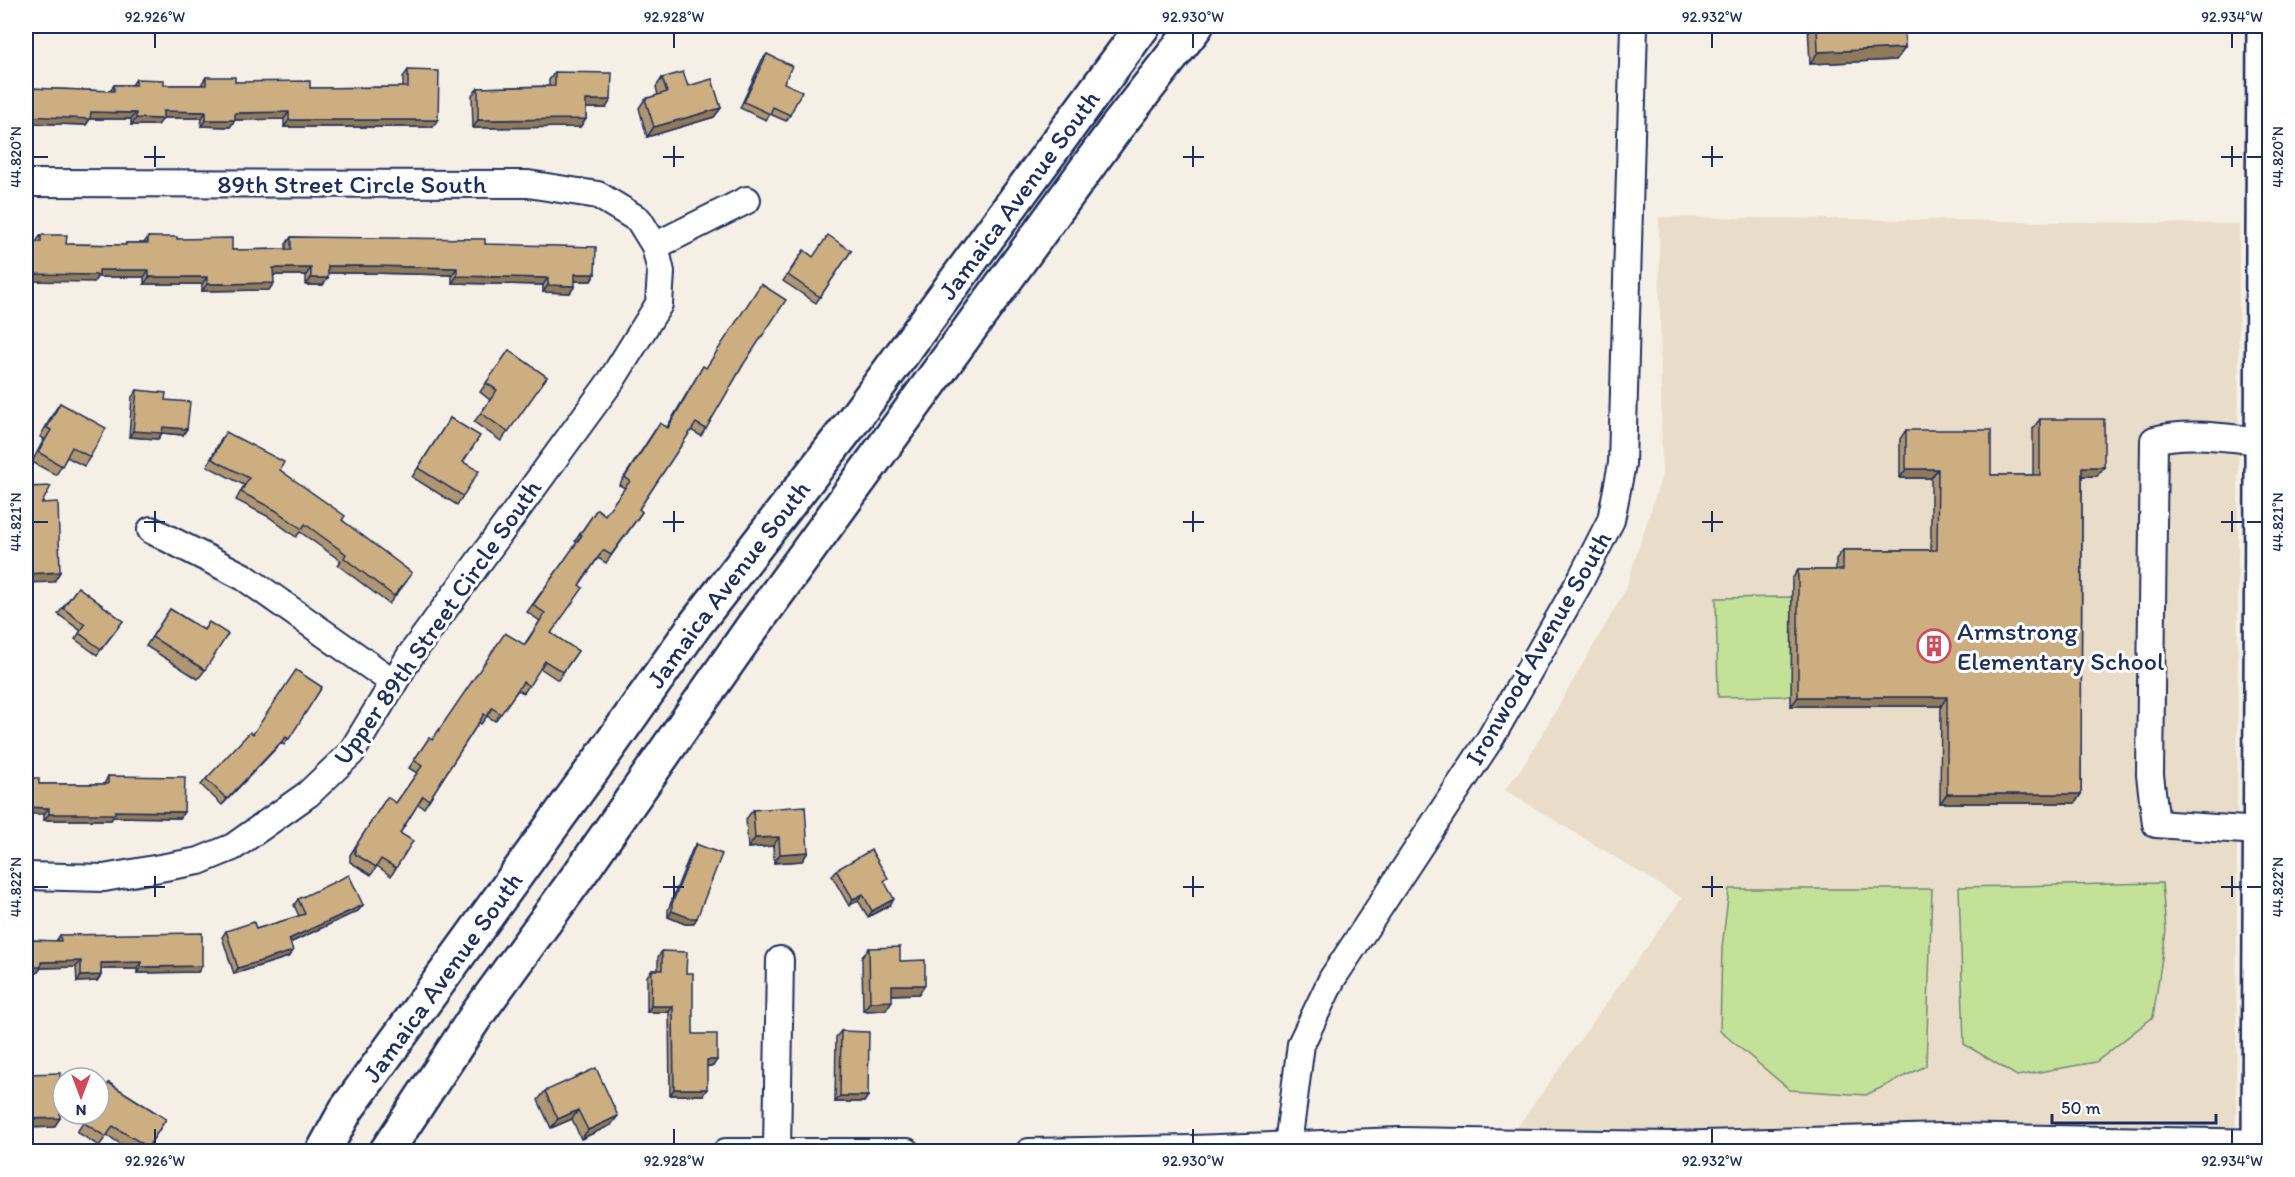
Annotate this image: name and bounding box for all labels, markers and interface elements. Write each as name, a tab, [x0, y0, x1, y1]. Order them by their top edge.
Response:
text: 92.926°W	[125, 8, 185, 26]
text: 92.928°W	[644, 8, 704, 26]
text: 92.930°W	[1162, 8, 1224, 26]
text: 92.932°W	[1682, 8, 1742, 26]
text: 92.934°W	[2201, 8, 2263, 26]
street label: Jamaica Avenue South	[931, 84, 1106, 306]
text: 44.820°N	[7, 126, 25, 188]
text: 44.820°N	[2269, 126, 2287, 188]
street label: 89th Street Circle South	[217, 168, 487, 200]
street label: Upper 89th Street Circle South	[326, 473, 548, 771]
street label: Jamaica Avenue South	[640, 474, 817, 694]
text: 44.821°N	[7, 492, 25, 552]
text: 44.821°N	[2269, 492, 2287, 552]
street label: Ironwood Avenue South	[1458, 525, 1618, 771]
place label: Armstrong Elementary School	[1957, 615, 2164, 677]
building icon: Armstrong Elementary School	[1916, 628, 1952, 664]
text: 44.822°N	[7, 857, 25, 917]
text: 44.822°N	[2269, 857, 2287, 917]
street label: Jamaica Avenue South	[355, 866, 529, 1089]
north arrow	[51, 1066, 111, 1126]
scale bar	[2052, 1087, 2216, 1125]
text: 50 m	[2061, 1097, 2101, 1119]
text: N	[76, 1101, 86, 1120]
text: 92.926°W	[125, 1152, 185, 1170]
text: 92.928°W	[644, 1152, 704, 1170]
text: 92.930°W	[1162, 1152, 1224, 1170]
text: 92.932°W	[1682, 1152, 1742, 1170]
text: 92.934°W	[2201, 1152, 2263, 1170]

